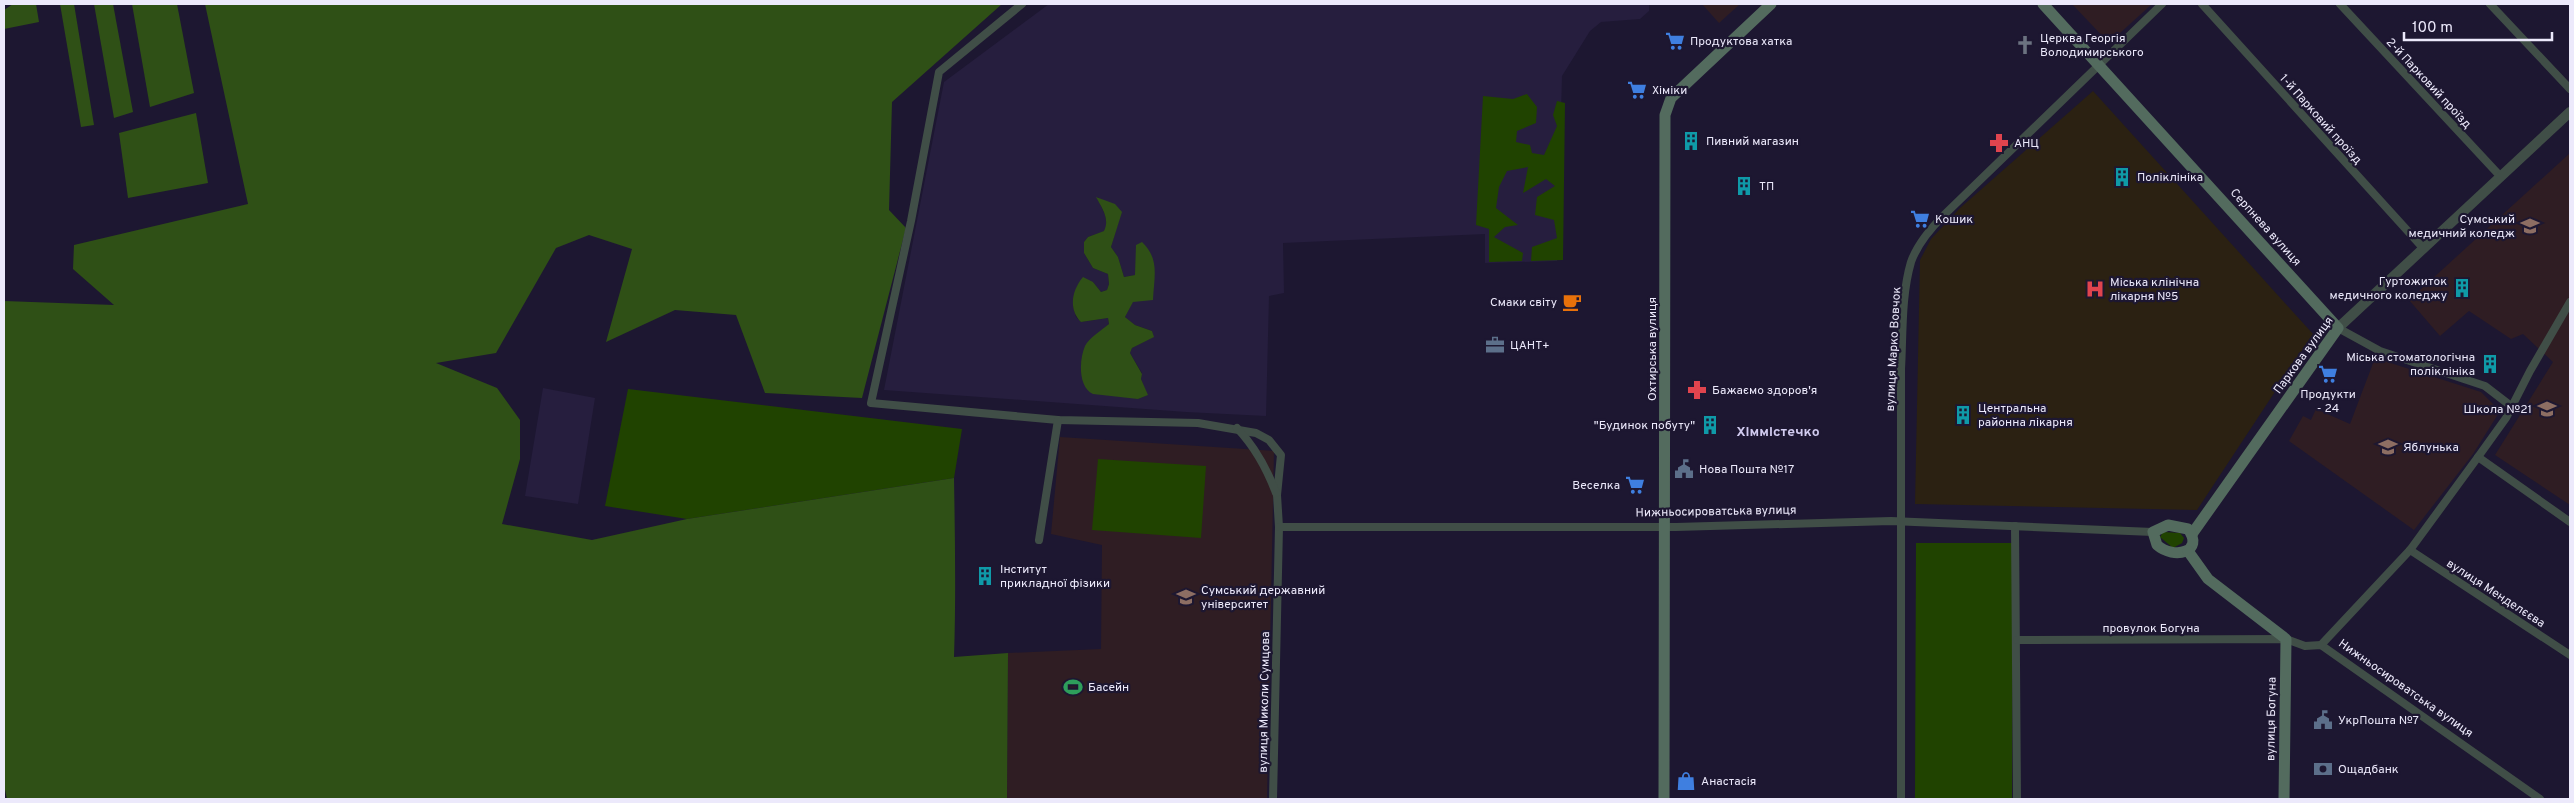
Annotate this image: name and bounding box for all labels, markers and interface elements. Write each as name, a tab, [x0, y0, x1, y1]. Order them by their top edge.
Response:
scale bar	[2404, 10, 2552, 42]
text: 100 m	[2412, 19, 2453, 38]
supermarket icon: Продуктова хатка	[1664, 30, 1686, 52]
place label: Церква Георгія Володимирського	[2040, 31, 2144, 61]
place label: Продуктова хатка	[1690, 34, 1792, 50]
church icon: Церква Георгія Володимирського	[2014, 34, 2036, 56]
street label: 2-й Парковий проїзд	[2382, 35, 2475, 132]
street label: 1-й Парковий проїзд	[2275, 71, 2365, 168]
supermarket icon: Хіміки	[1626, 79, 1648, 101]
place label: Хіміки	[1652, 83, 1687, 99]
building icon: Пивний магазин	[1680, 130, 1702, 152]
pharmacy icon: АНЦ	[1988, 132, 2010, 154]
place label: Пивний магазин	[1706, 134, 1799, 150]
place label: АНЦ	[2014, 136, 2039, 152]
building icon: Поліклініка	[2111, 166, 2133, 188]
place label: Поліклініка	[2137, 170, 2203, 186]
building icon: ТП	[1733, 175, 1755, 197]
place label: ТП	[1759, 179, 1774, 195]
street label: Серпнева вулиця	[2226, 185, 2304, 270]
supermarket icon: Кошик	[1909, 208, 1931, 230]
place label: Кошик	[1935, 212, 1973, 228]
place label: Сумський медичний коледж	[2408, 212, 2515, 242]
school or university icon: Сумський медичний коледж	[2519, 215, 2541, 237]
place label: Гуртожиток медичного коледжу	[2330, 274, 2447, 304]
place label: Міська клінічна лікарня №5	[2110, 275, 2199, 305]
building icon: Гуртожиток медичного коледжу	[2451, 277, 2473, 299]
hospital icon: Міська клінічна лікарня №5	[2084, 278, 2106, 300]
street label: вулиця Марко Вовчок	[1883, 286, 1905, 412]
cafe icon: Смаки світу	[1561, 291, 1583, 313]
place label: Смаки світу	[1490, 295, 1557, 311]
street label: Охтирська вулиця	[1645, 297, 1661, 401]
street label: Паркова вулиця	[2270, 314, 2337, 397]
office icon: ЦАНТ+	[1484, 334, 1506, 356]
place label: ЦАНТ+	[1510, 338, 1550, 354]
place label: Міська стоматологічна поліклініка	[2346, 350, 2475, 380]
building icon: Міська стоматологічна поліклініка	[2479, 353, 2501, 375]
supermarket icon: Продукти - 24	[2317, 363, 2339, 385]
pharmacy icon: Бажаємо здоров'я	[1686, 379, 1708, 401]
place label: Бажаємо здоров'я	[1712, 383, 1817, 399]
place label: Продукти - 24	[2300, 387, 2356, 417]
school or university icon: Школа №21	[2536, 398, 2558, 420]
place label: Центральна районна лікарня	[1978, 401, 2073, 431]
place label: Школа №21	[2464, 402, 2532, 418]
building icon: Центральна районна лікарня	[1952, 404, 1974, 426]
building icon: "Будинок побуту"	[1699, 414, 1721, 436]
place label: "Будинок побуту"	[1594, 418, 1695, 434]
district label: Хіммістечко	[1736, 424, 1820, 441]
school or university icon: Яблунька	[2377, 436, 2399, 458]
place label: Яблунька	[2403, 440, 2459, 456]
public building icon: Нова Пошта №17	[1673, 458, 1695, 480]
place label: Нова Пошта №17	[1699, 462, 1794, 478]
supermarket icon: Веселка	[1624, 474, 1646, 496]
place label: Веселка	[1572, 478, 1620, 494]
street label: Нижньосироватська вулиця	[1635, 503, 1797, 521]
street label: вулиця Менделєєва	[2443, 556, 2548, 632]
place label: Інститут прикладної фізики	[1000, 562, 1110, 592]
building icon: Інститут прикладної фізики	[974, 565, 996, 587]
place label: Сумський державний університет	[1201, 583, 1325, 613]
school or university icon: Сумський державний університет	[1175, 586, 1197, 608]
street label: провулок Богуна	[2102, 621, 2200, 637]
street label: вулиця Миколи Сумцова	[1256, 631, 1274, 773]
street label: Нижньосироватська вулиця	[2335, 636, 2476, 742]
sports icon: Басейн	[1062, 676, 1084, 698]
street label: вулиця Богуна	[2263, 677, 2281, 761]
place label: Басейн	[1088, 680, 1129, 696]
public building icon: УкрПошта №7	[2312, 709, 2334, 731]
place label: УкрПошта №7	[2338, 713, 2419, 729]
bank icon: Ощадбанк	[2312, 758, 2334, 780]
place label: Ощадбанк	[2338, 762, 2399, 778]
shop icon: Анастасія	[1675, 770, 1697, 792]
place label: Анастасія	[1701, 774, 1756, 790]

